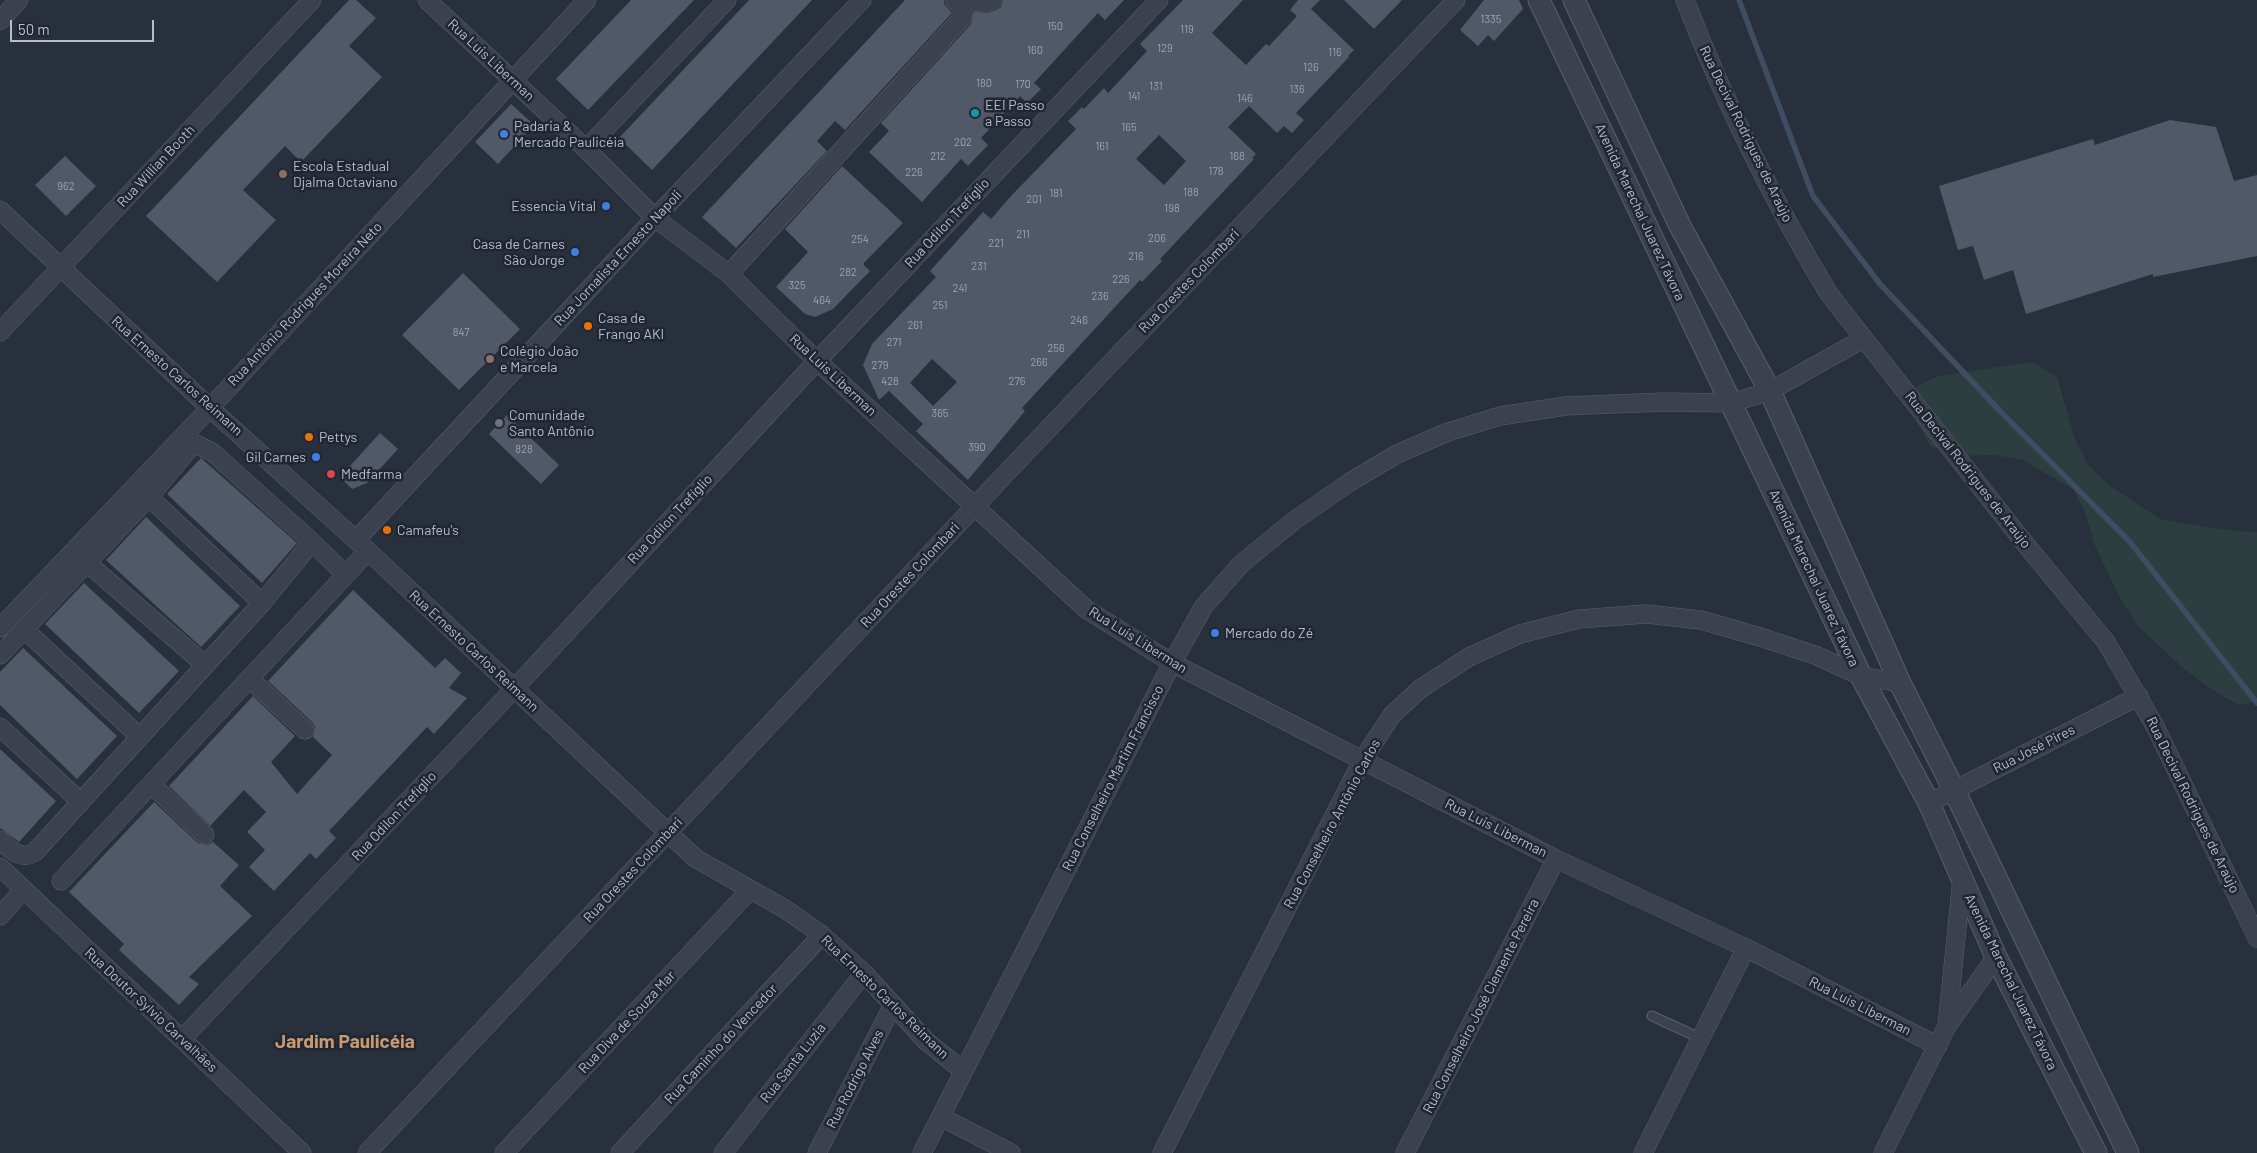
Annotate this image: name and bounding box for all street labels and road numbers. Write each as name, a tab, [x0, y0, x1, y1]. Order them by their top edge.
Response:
street label: Rua Luis Liberman	[444, 15, 538, 105]
street label: Rua Decival Rodrigues de Araújo	[1696, 43, 1796, 225]
street label: Avenida Marechal Juarez Távora	[1591, 121, 1689, 303]
street label: Rua Willian Booth	[114, 122, 198, 210]
street label: Rua Odilon Trefíglio	[901, 175, 993, 271]
street label: Rua Jornalista Ernesto Napoli	[551, 187, 685, 329]
street label: Rua Antônio Rodrigues Moreira Neto	[224, 218, 386, 390]
street label: Rua Orestes Colombari	[1135, 226, 1243, 336]
street label: Rua Ernesto Carlos Reimann	[108, 313, 246, 439]
street label: Rua Luis Liberman	[786, 330, 880, 420]
street label: Rua Decival Rodrigues de Araújo	[1902, 388, 2034, 552]
street label: Rua Odilon Trefíglio	[624, 471, 716, 567]
street label: Avenida Marechal Juarez Távora	[1765, 487, 1863, 669]
street label: Rua Orestes Colombari	[857, 519, 963, 631]
street label: Rua Ernesto Carlos Reimann	[406, 587, 542, 715]
street label: Rua Luis Liberman	[1086, 603, 1190, 677]
street label: Rua Conselheiro Martim Francisco	[1059, 682, 1167, 874]
street label: Rua Decival Rodrigues de Araújo	[2143, 714, 2243, 896]
street label: Rua José Pires	[1990, 721, 2078, 777]
street label: Rua Conselheiro Antônio Carlos	[1280, 737, 1384, 911]
street label: Rua Odilon Trefíglio	[348, 768, 440, 864]
street label: Rua Luis Liberman	[1442, 795, 1550, 861]
street label: Rua Orestes Colombari	[580, 814, 686, 926]
street label: Avenida Marechal Juarez Távora	[1961, 891, 2061, 1073]
street label: Rua Conselheiro José Clemente Pereira	[1419, 896, 1543, 1116]
street label: Rua Ernesto Carlos Reimann	[818, 932, 952, 1062]
street label: Rua Doutor Sylvio Carvalhães	[81, 944, 221, 1076]
street label: Rua Diva de Souza Mar	[575, 967, 679, 1077]
street label: Rua Luis Liberman	[1806, 973, 1914, 1039]
street label: Rua Caminho do Vencedor	[661, 981, 781, 1107]
street label: Rua Santa Luzia	[757, 1020, 829, 1106]
street label: Rua Rodrigo Alves	[823, 1027, 887, 1131]

